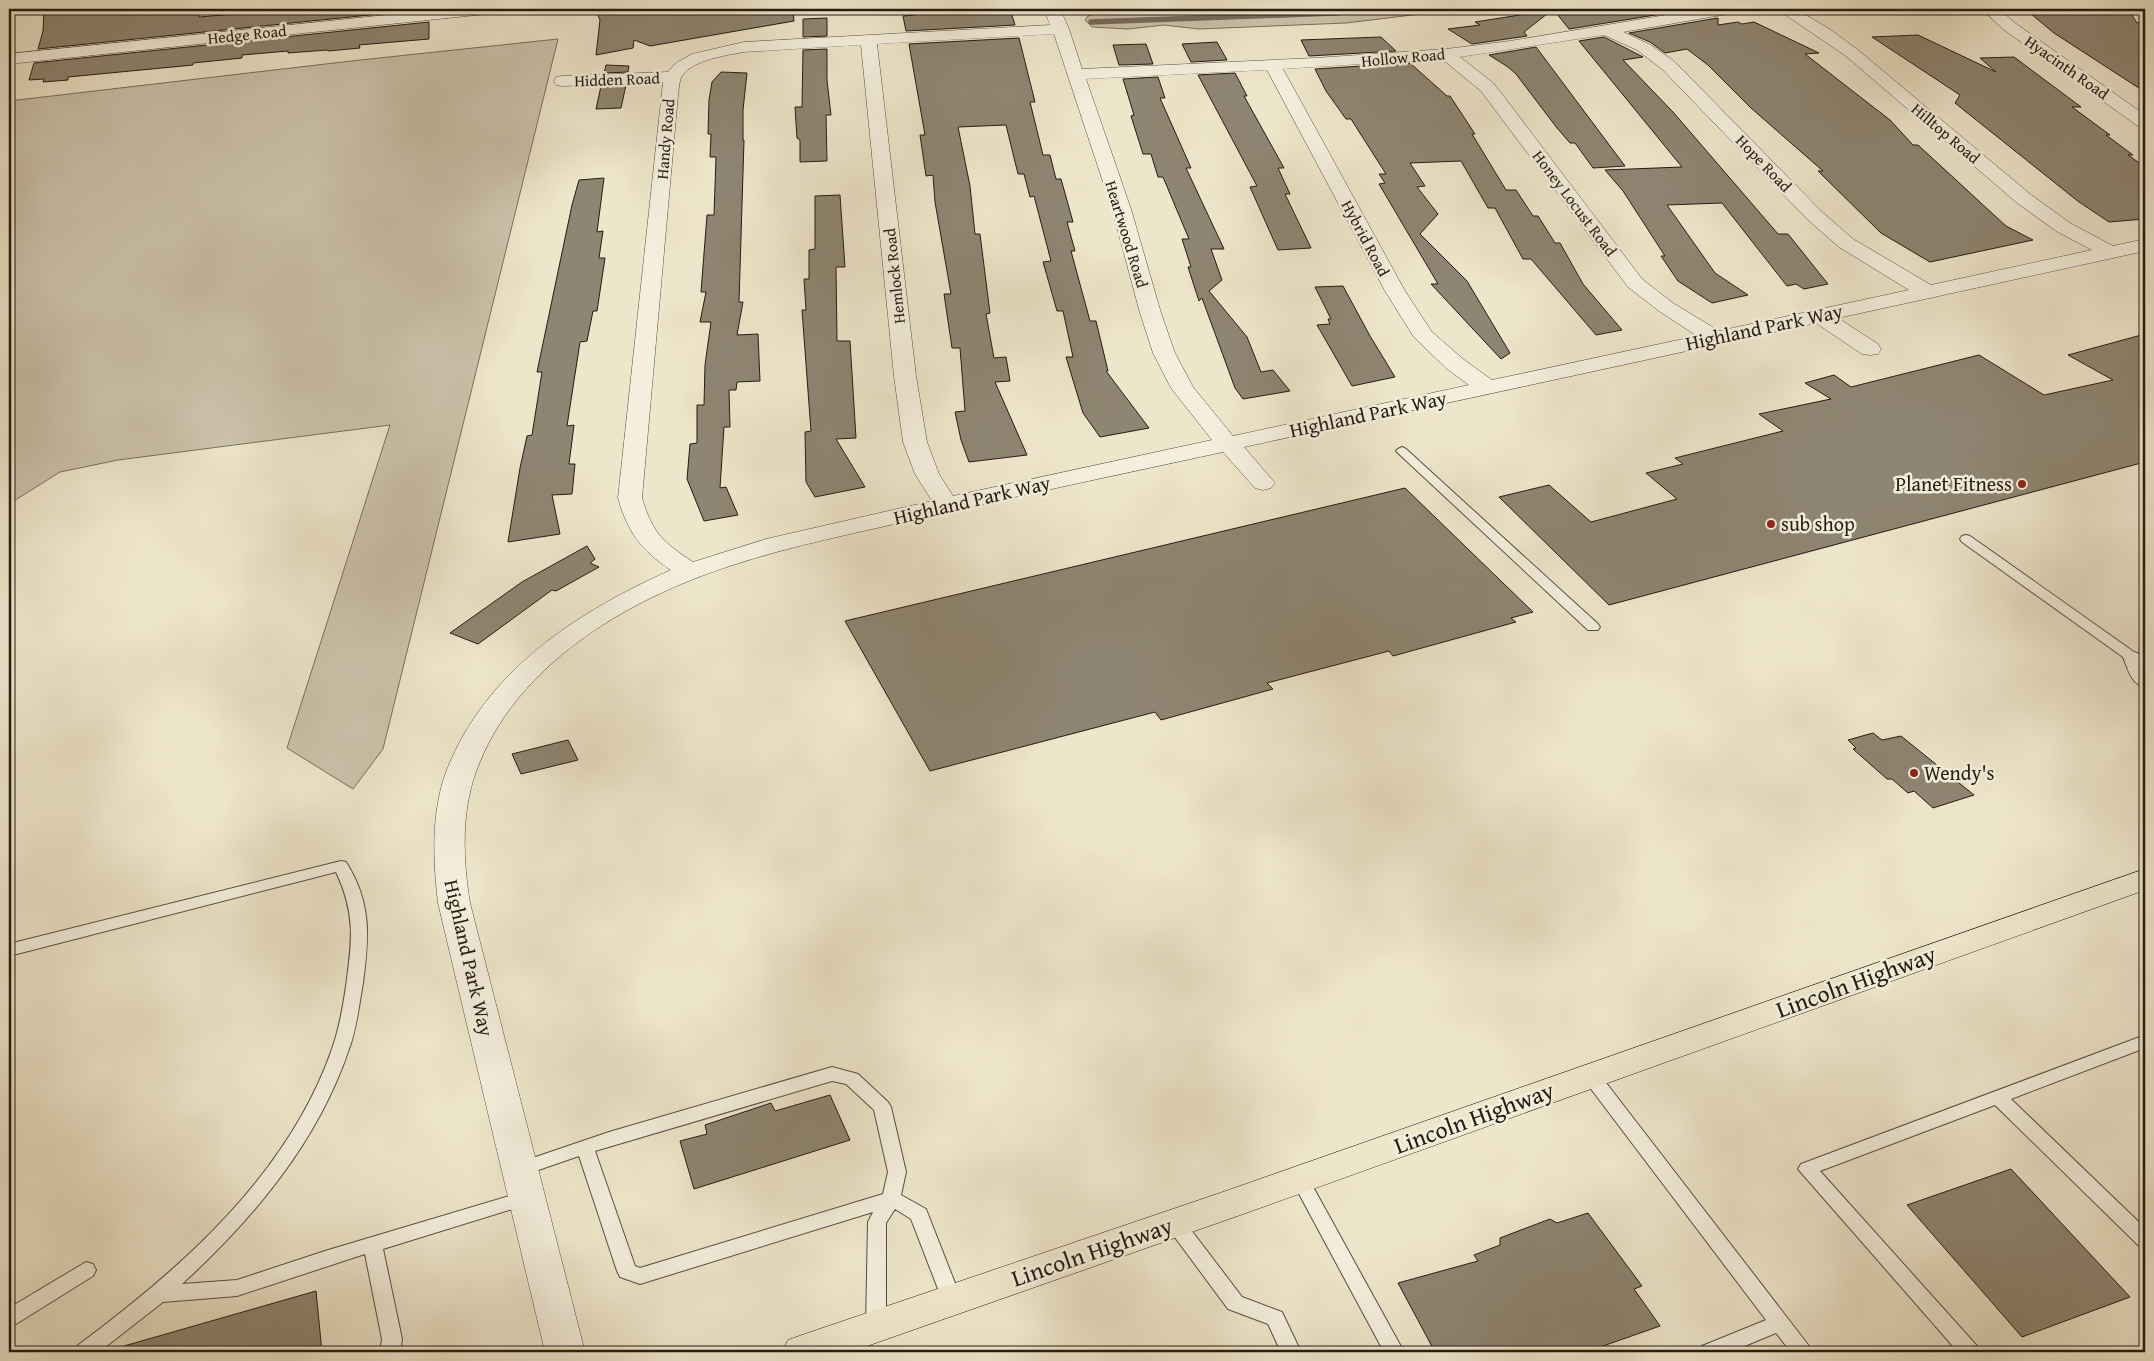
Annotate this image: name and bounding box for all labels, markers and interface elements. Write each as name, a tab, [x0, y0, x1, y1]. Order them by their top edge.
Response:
street label: Hedge Road	[206, 18, 288, 50]
street label: Hyacinth Road	[2020, 29, 2114, 105]
street label: Hollow Road	[1360, 41, 1446, 73]
street label: Hidden Road	[574, 65, 661, 92]
street label: Handy Road	[650, 97, 681, 180]
street label: Hilltop Road	[1906, 97, 1986, 169]
street label: Hope Road	[1730, 129, 1798, 198]
street label: Honey Locust Road	[1527, 145, 1623, 261]
street label: Heartwood Road	[1099, 177, 1155, 291]
street label: Hybrid Road	[1336, 196, 1396, 281]
street label: Hemlock Road	[877, 227, 911, 325]
street label: Highland Park Way	[1683, 296, 1845, 357]
street label: Highland Park Way	[1287, 383, 1449, 444]
street label: Highland Park Way	[891, 467, 1053, 532]
place label: Planet Fitness	[1895, 469, 2012, 498]
marker: Planet Fitness	[2016, 478, 2028, 490]
place label: sub shop	[1781, 509, 1855, 538]
marker: sub shop	[1765, 518, 1777, 530]
place label: Wendy's	[1924, 758, 1995, 787]
marker: Wendy's	[1908, 767, 1920, 779]
street label: Highland Park Way	[437, 877, 502, 1039]
street label: Lincoln Highway	[1771, 936, 1941, 1027]
street label: Lincoln Highway	[1389, 1072, 1559, 1163]
street label: Lincoln Highway	[1007, 1208, 1177, 1295]

